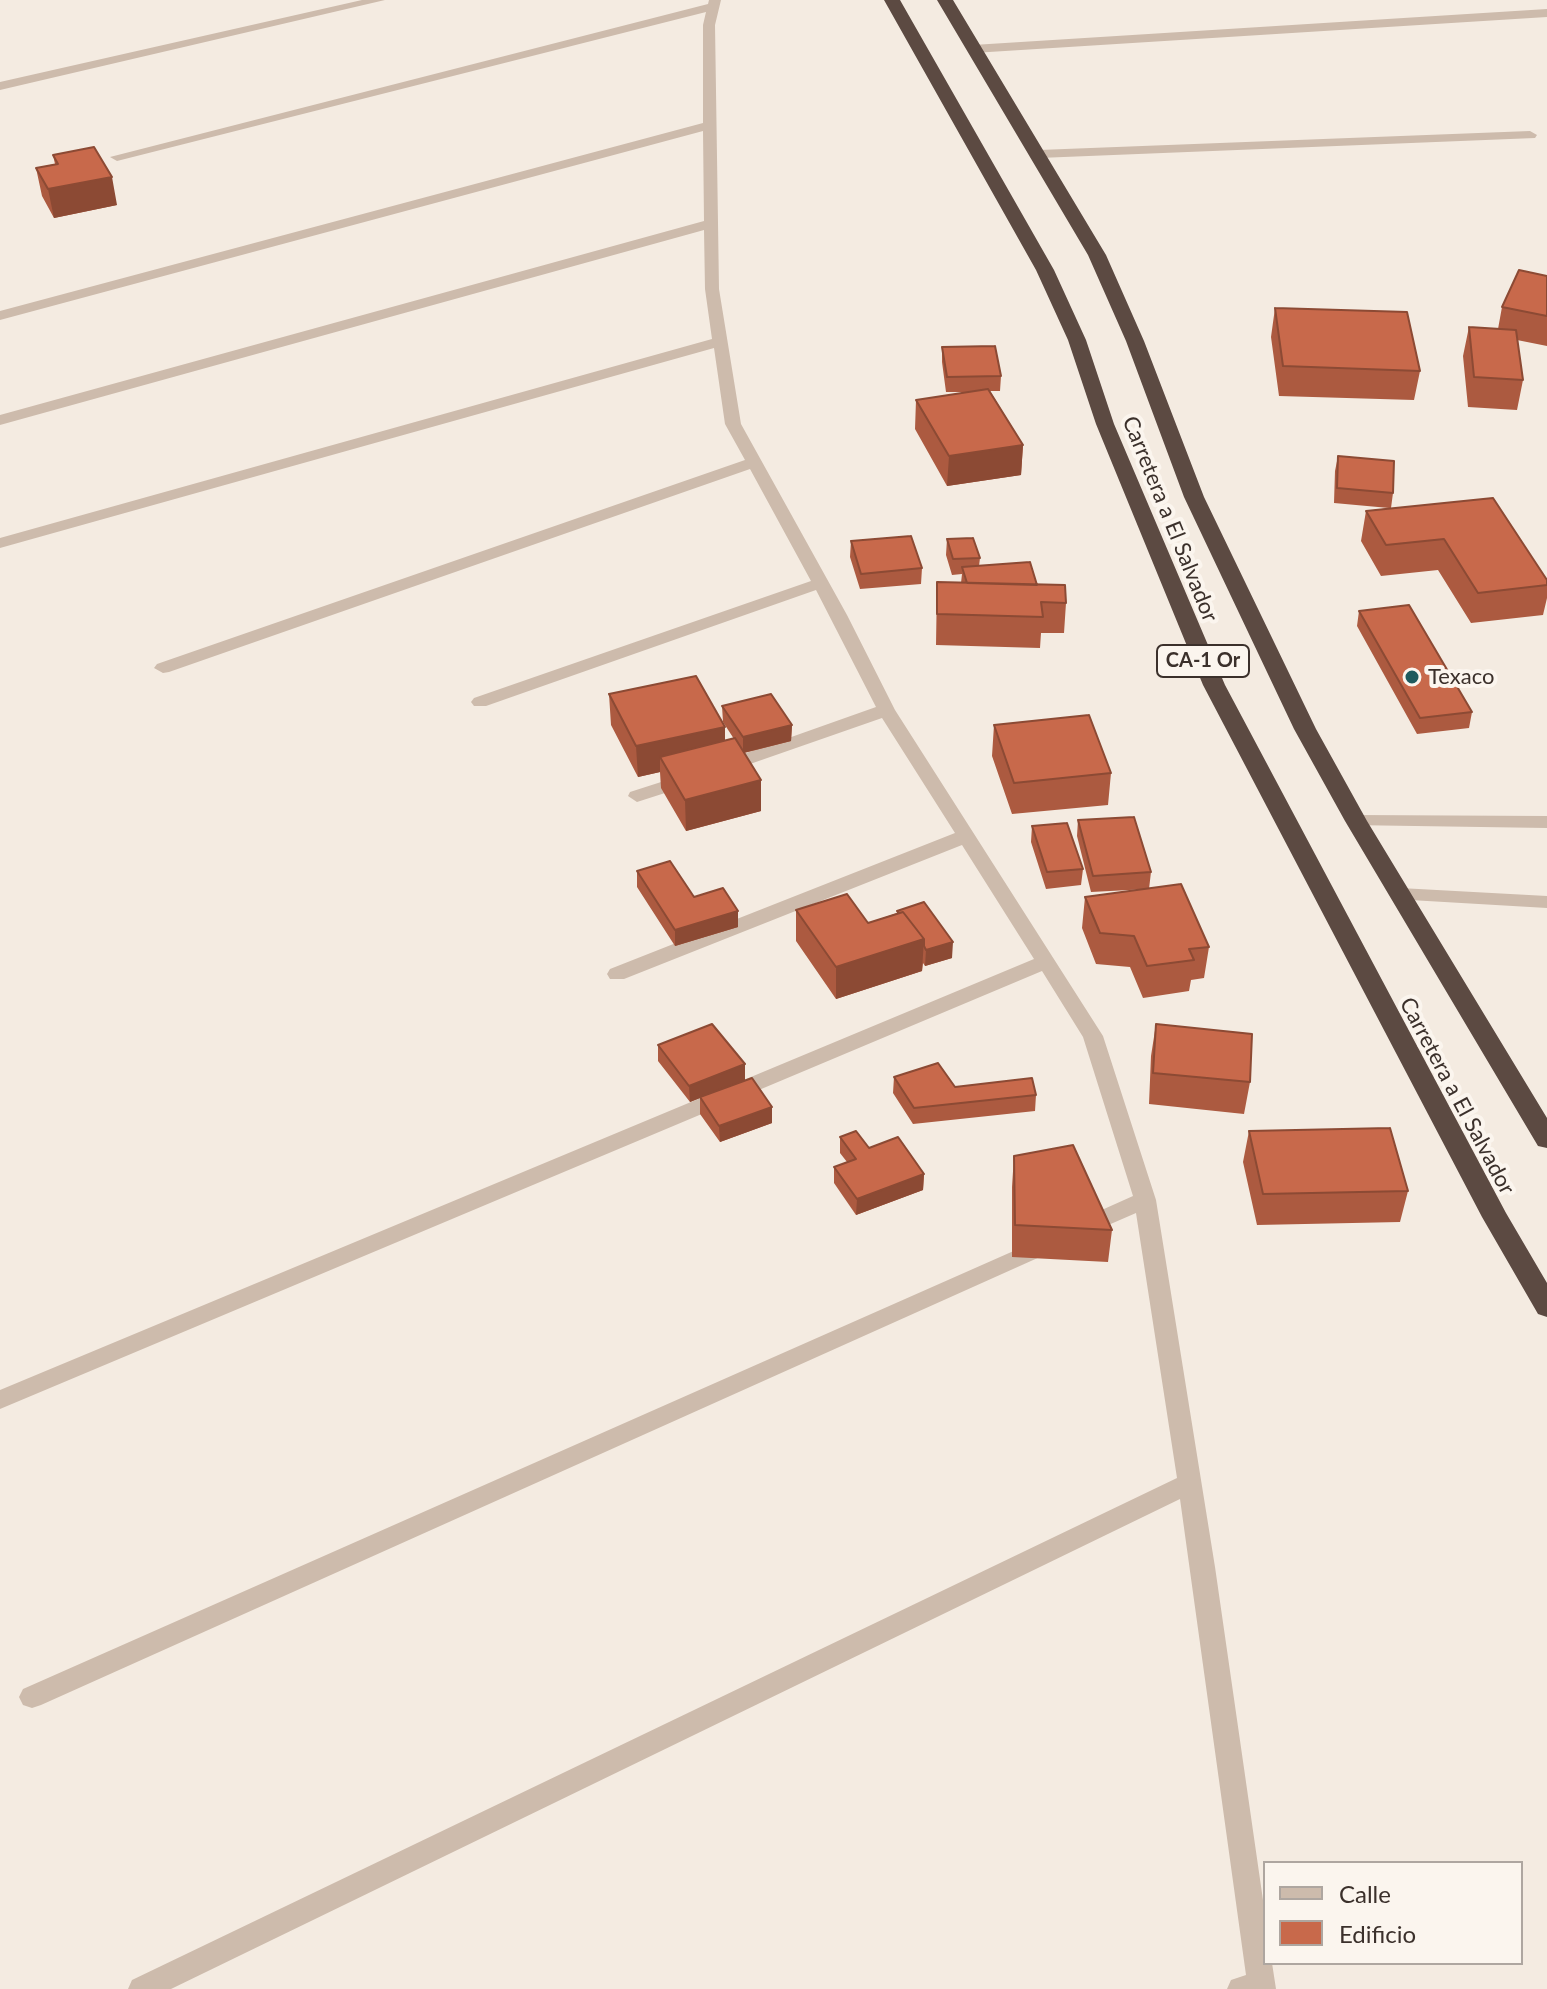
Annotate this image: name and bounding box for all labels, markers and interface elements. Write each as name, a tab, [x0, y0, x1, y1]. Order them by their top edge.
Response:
street label: Carretera a El Salvador	[1117, 412, 1223, 626]
road number: CA-1 Or	[1157, 645, 1249, 677]
place label: Texaco	[1428, 664, 1494, 690]
marker: Texaco	[1403, 668, 1421, 686]
street label: Carretera a El Salvador	[1394, 993, 1520, 1199]
legend	[1263, 1861, 1523, 1965]
text: Calle	[1339, 1879, 1391, 1908]
text: Edificio	[1339, 1919, 1416, 1948]

